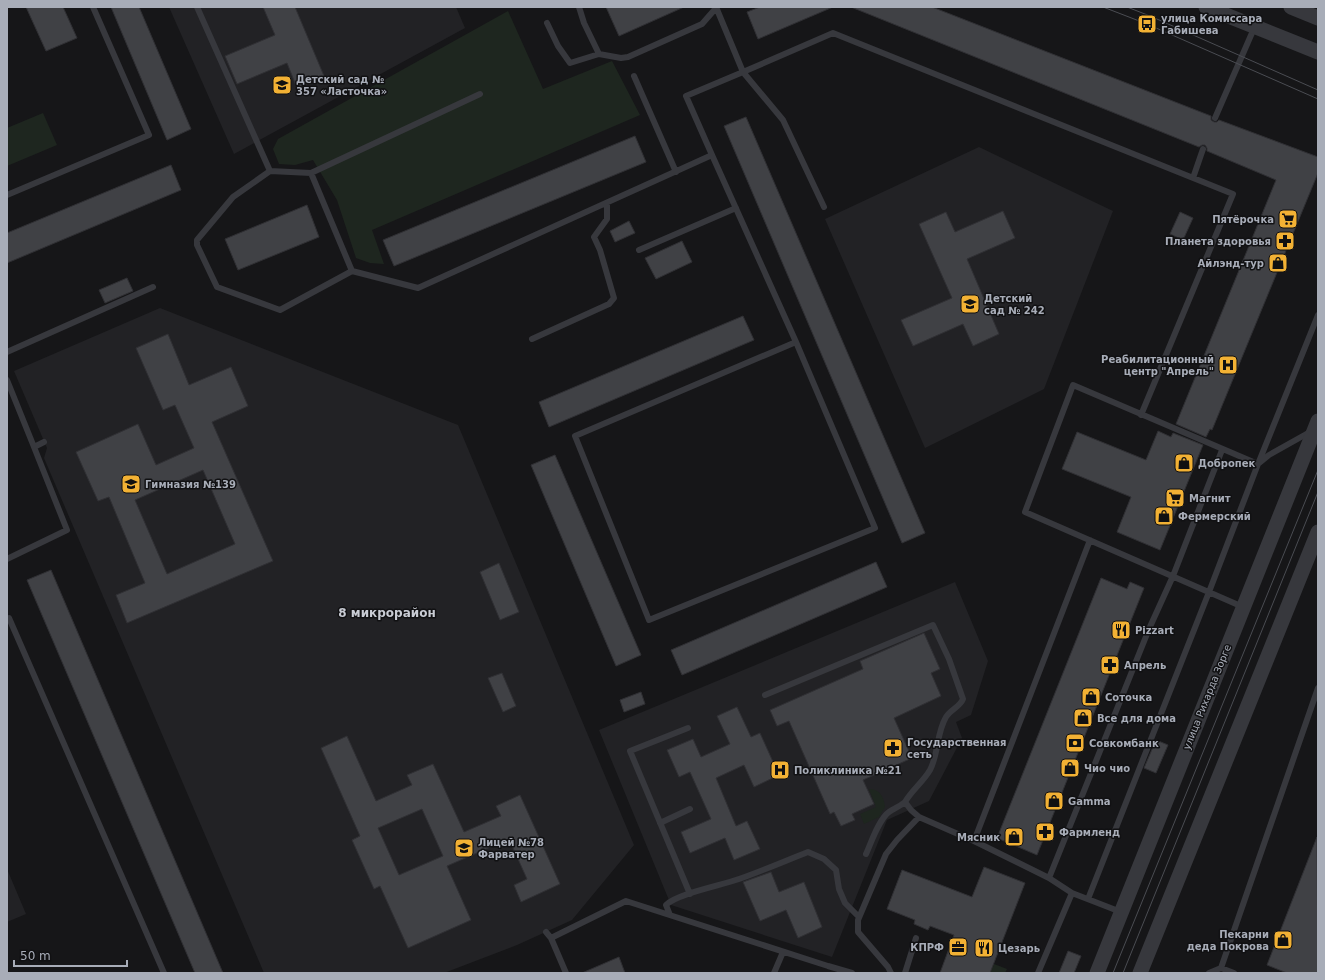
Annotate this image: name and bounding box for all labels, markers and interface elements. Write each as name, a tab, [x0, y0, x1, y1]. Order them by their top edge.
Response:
bus stop icon: улица Комиссара Габишева	[1136, 13, 1158, 35]
place label: улица Комиссара Габишева	[1161, 13, 1262, 36]
school or university icon: Детский сад № 357 «Ласточка»	[271, 74, 293, 96]
place label: Детский сад № 357 «Ласточка»	[296, 74, 387, 97]
supermarket icon: Пятёрочка	[1277, 208, 1299, 230]
place label: Пятёрочка	[1212, 214, 1274, 225]
pharmacy icon: Планета здоровья	[1274, 230, 1296, 252]
place label: Планета здоровья	[1165, 236, 1271, 247]
shop icon: Айлэнд-тур	[1267, 252, 1289, 274]
place label: Айлэнд-тур	[1197, 258, 1264, 269]
school or university icon: Детский сад № 242	[959, 293, 981, 315]
place label: Детский сад № 242	[984, 293, 1045, 316]
place label: Реабилитационный центр "Апрель"	[1101, 354, 1214, 377]
hospital icon: Реабилитационный центр "Апрель"	[1217, 354, 1239, 376]
shop icon: Добропек	[1173, 452, 1195, 474]
place label: Добропек	[1198, 458, 1255, 469]
school or university icon: Гимназия №139	[120, 473, 142, 495]
place label: Гимназия №139	[145, 479, 236, 490]
supermarket icon: Магнит	[1164, 487, 1186, 509]
place label: Магнит	[1189, 493, 1231, 504]
shop icon: Фермерский	[1153, 505, 1175, 527]
place label: Фермерский	[1178, 511, 1251, 522]
district label: 8 микрорайон	[338, 606, 436, 620]
restaurant icon: Pizzart	[1110, 619, 1132, 641]
place label: Pizzart	[1135, 625, 1174, 636]
street label: улица Рихарда Зорге	[1181, 643, 1233, 751]
pharmacy icon: Апрель	[1099, 654, 1121, 676]
place label: Апрель	[1124, 660, 1166, 671]
shop icon: Соточка	[1080, 686, 1102, 708]
place label: Соточка	[1105, 692, 1152, 703]
shop icon: Все для дома	[1072, 707, 1094, 729]
place label: Все для дома	[1097, 713, 1176, 724]
bank icon: Совкомбанк	[1064, 732, 1086, 754]
pharmacy icon: Государственная сеть	[882, 737, 904, 759]
place label: Государственная сеть	[907, 737, 1007, 760]
place label: Совкомбанк	[1089, 738, 1159, 749]
shop icon: Чио чио	[1059, 757, 1081, 779]
hospital icon: Поликлиника №21	[769, 759, 791, 781]
place label: Чио чио	[1084, 763, 1130, 774]
place label: Поликлиника №21	[794, 765, 902, 776]
shop icon: Gamma	[1043, 790, 1065, 812]
place label: Gamma	[1068, 796, 1111, 807]
pharmacy icon: Фармленд	[1034, 821, 1056, 843]
shop icon: Мясник	[1003, 826, 1025, 848]
place label: Фармленд	[1059, 827, 1120, 838]
place label: Мясник	[957, 832, 1000, 843]
school or university icon: Лицей №78 Фарватер	[453, 837, 475, 859]
place label: Лицей №78 Фарватер	[478, 837, 544, 860]
place label: Пекарни деда Покрова	[1187, 929, 1269, 952]
shop icon: Пекарни деда Покрова	[1272, 929, 1294, 951]
office icon: КПРФ	[947, 936, 969, 958]
restaurant icon: Цезарь	[973, 937, 995, 959]
scale bar	[14, 942, 127, 968]
place label: КПРФ	[910, 942, 944, 953]
place label: Цезарь	[998, 943, 1040, 954]
text: 50 m	[20, 949, 51, 963]

